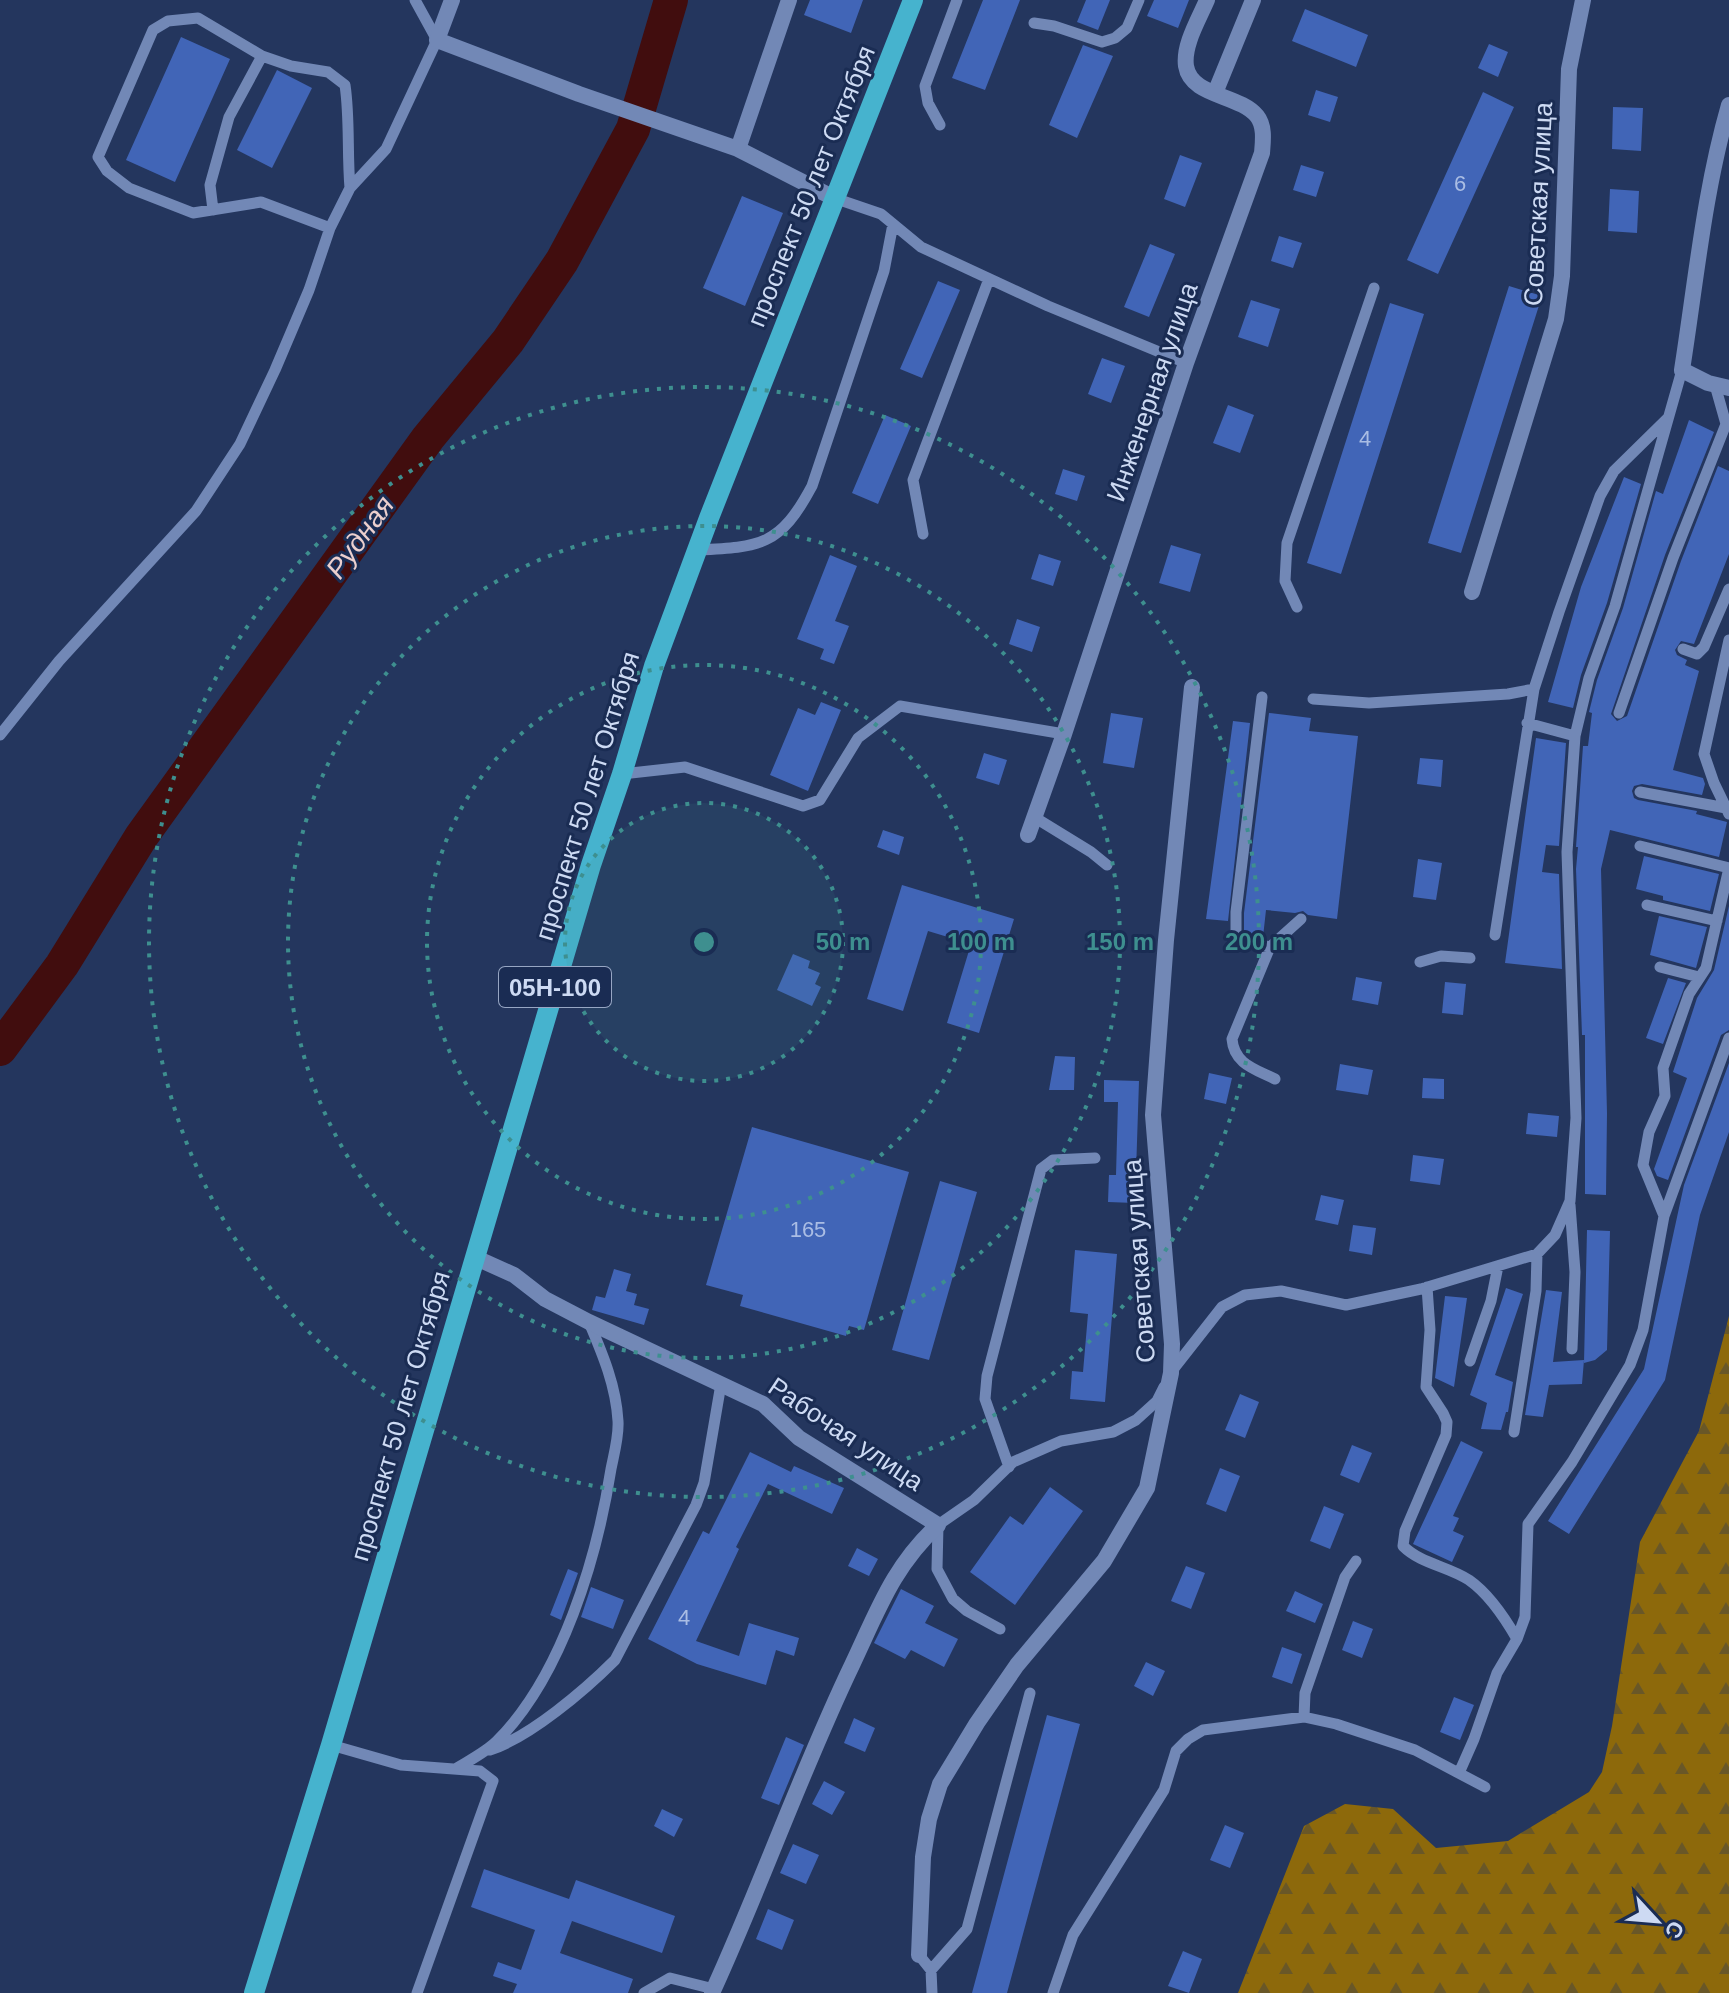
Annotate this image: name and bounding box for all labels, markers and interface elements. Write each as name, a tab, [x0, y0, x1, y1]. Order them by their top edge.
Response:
street label: проспект 50 лет Октября	[741, 41, 881, 331]
street label: Советская улица	[1518, 101, 1558, 307]
house number: 6	[1454, 171, 1466, 196]
street label: Инженерная улица	[1100, 278, 1204, 506]
house number: 4	[1359, 426, 1371, 451]
water label: Рудная	[320, 490, 400, 584]
street label: проспект 50 лет Октября	[529, 648, 645, 944]
centre of rings	[690, 928, 718, 956]
text: 50 m	[816, 928, 870, 955]
text: 100 m	[947, 928, 1015, 955]
text: 150 m	[1086, 928, 1154, 955]
text: 200 m	[1225, 928, 1293, 955]
road number: 05Н-100	[499, 967, 611, 1007]
street label: Советская улица	[1117, 1158, 1161, 1364]
house number: 165	[790, 1217, 826, 1242]
street label: проспект 50 лет Октября	[344, 1267, 456, 1565]
street label: Рабочая улица	[763, 1371, 930, 1497]
house number: 4	[678, 1605, 690, 1630]
north arrow	[1617, 1881, 1697, 1961]
text: С	[1660, 1917, 1689, 1942]

